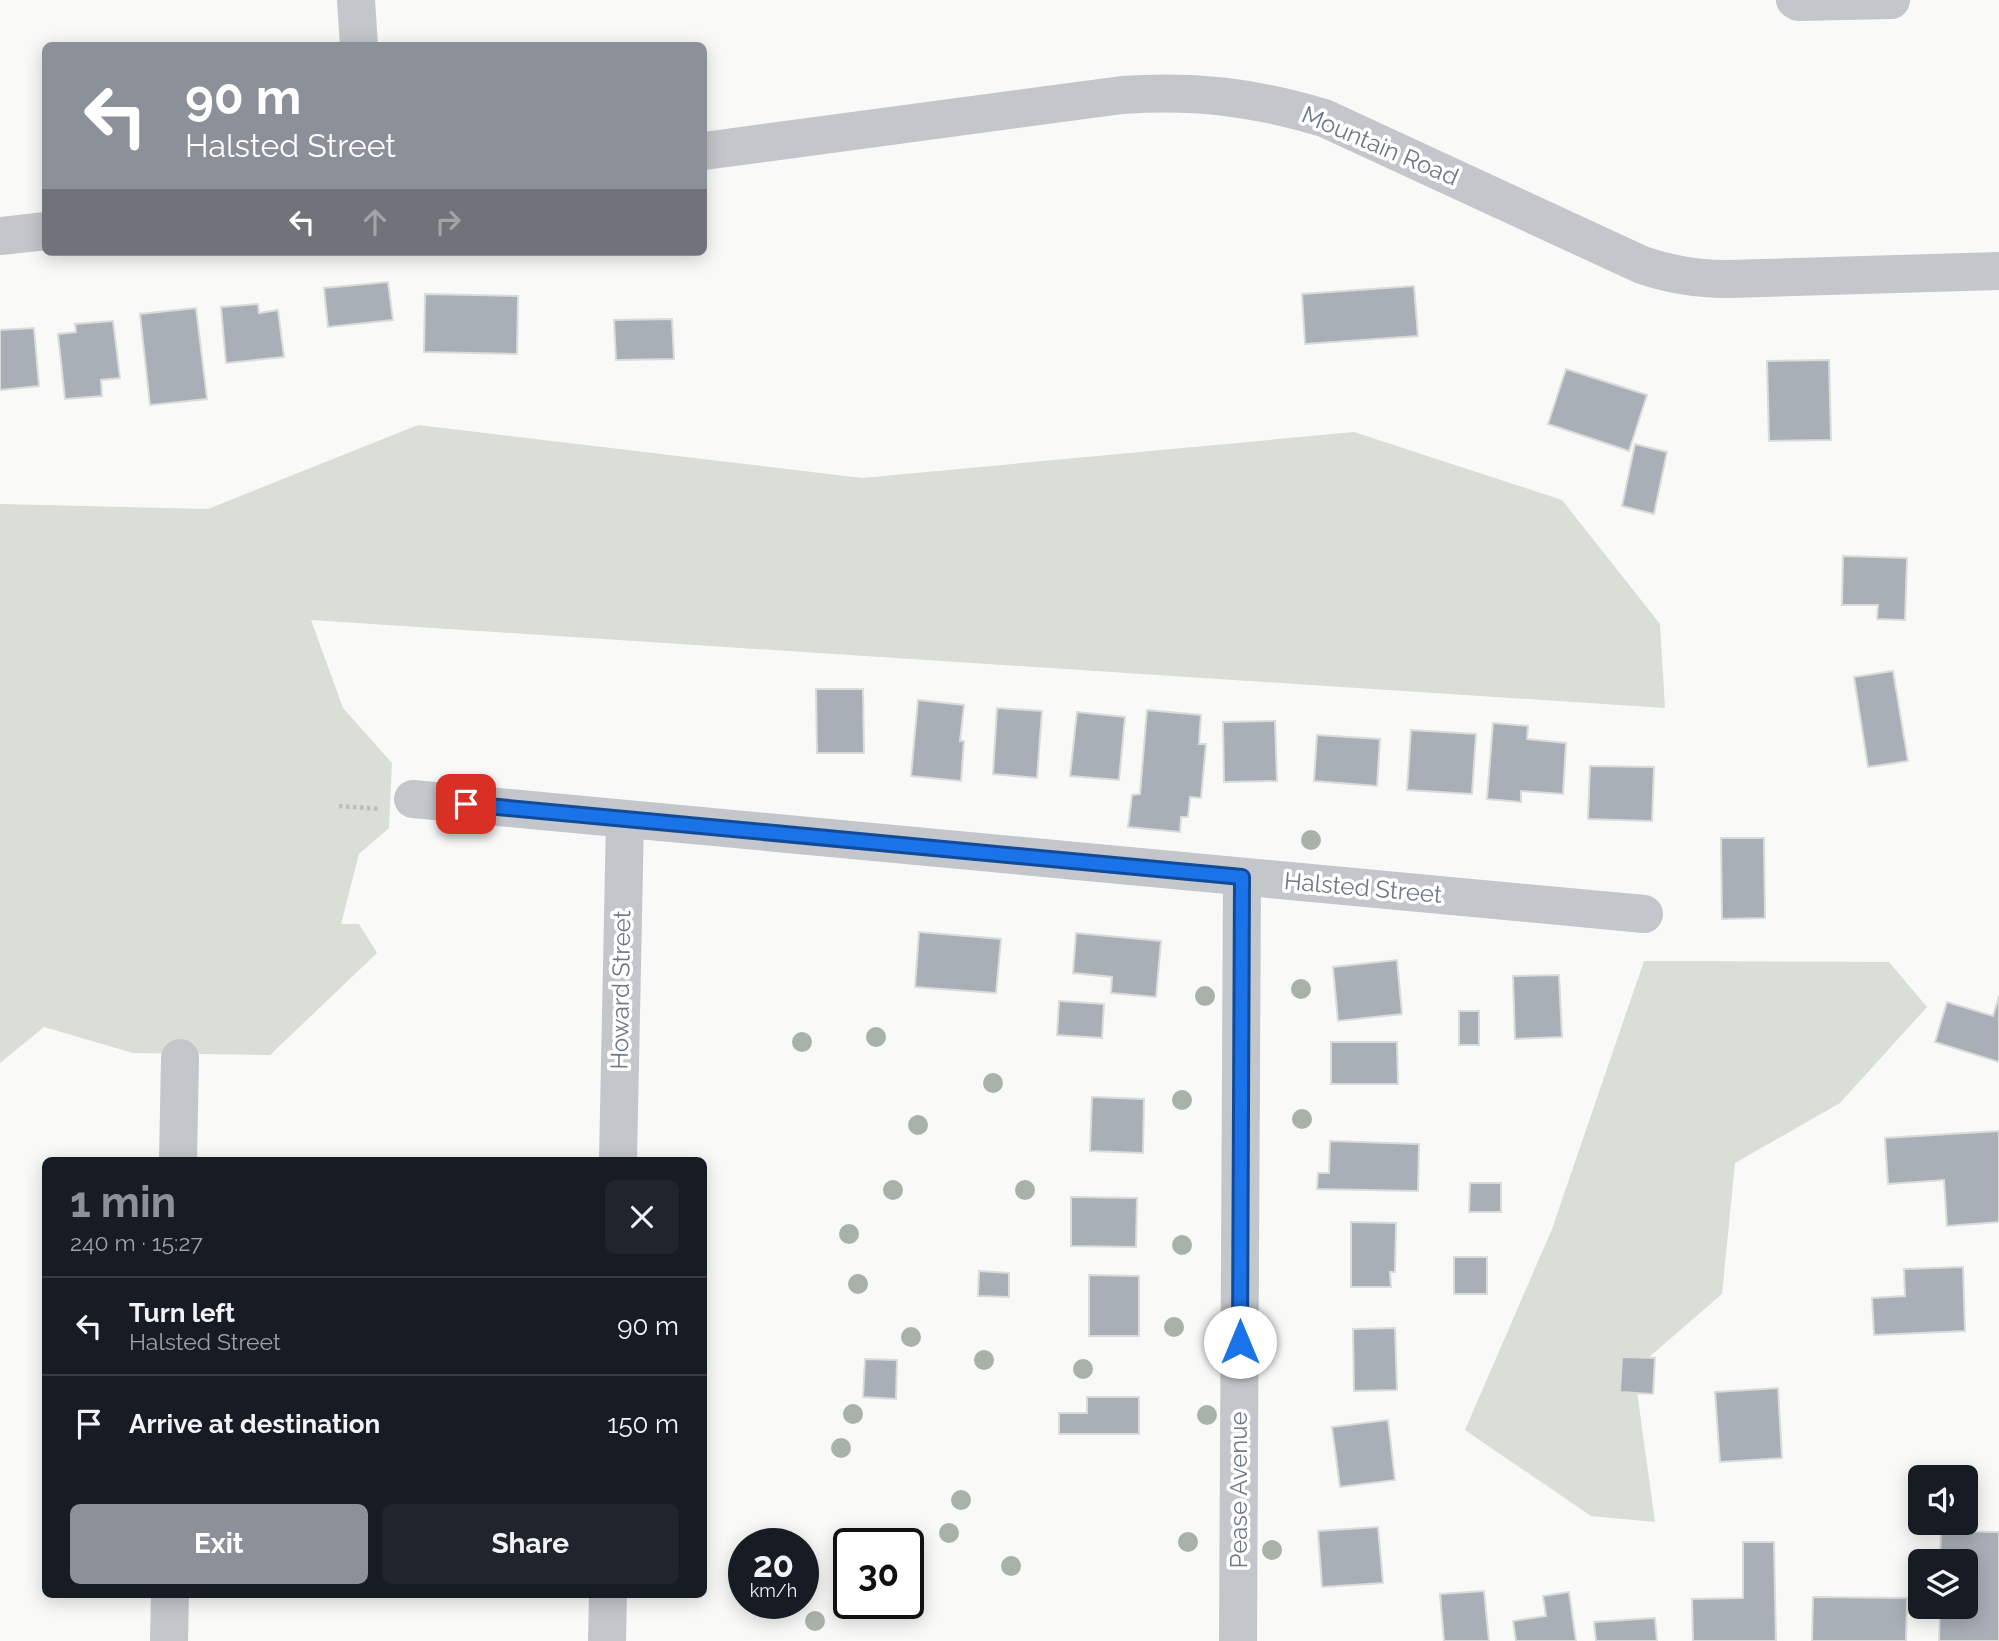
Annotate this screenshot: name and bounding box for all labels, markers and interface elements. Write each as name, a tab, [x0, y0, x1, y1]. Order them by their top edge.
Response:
text: 90 m	[185, 68, 301, 125]
icon: left	[70, 70, 161, 161]
street label: Mountain Road	[1298, 100, 1463, 192]
text: Halsted Street	[185, 127, 396, 164]
icon: left	[283, 203, 321, 241]
icon: ahead	[356, 203, 394, 241]
icon: right	[429, 203, 467, 241]
pin	[436, 774, 496, 834]
icon: arrive	[447, 785, 485, 823]
street label: Halsted Street	[1283, 866, 1443, 909]
street label: Howard Street	[605, 910, 636, 1070]
text: 1 min	[70, 1178, 176, 1227]
button: close	[605, 1180, 679, 1254]
text: 240 m · 15:27	[70, 1229, 203, 1256]
text: Turn left	[129, 1298, 235, 1328]
position arrow	[1203, 1305, 1277, 1379]
icon: left	[70, 1307, 108, 1345]
text: 90 m	[617, 1311, 679, 1341]
text: Halsted Street	[129, 1328, 281, 1355]
icon: arrive	[70, 1405, 108, 1443]
text: Arrive at destination	[129, 1409, 380, 1439]
text: 150 m	[607, 1409, 679, 1439]
street label: Pease Avenue	[1224, 1411, 1253, 1569]
map controls	[1908, 1465, 1978, 1619]
button: sound	[1908, 1465, 1978, 1535]
button: Exit	[70, 1504, 368, 1584]
button: Share	[382, 1504, 679, 1584]
speed limit sign: 30	[833, 1528, 924, 1619]
text: 20	[753, 1544, 794, 1585]
button: layers	[1908, 1549, 1978, 1619]
text: km/h	[750, 1580, 797, 1601]

